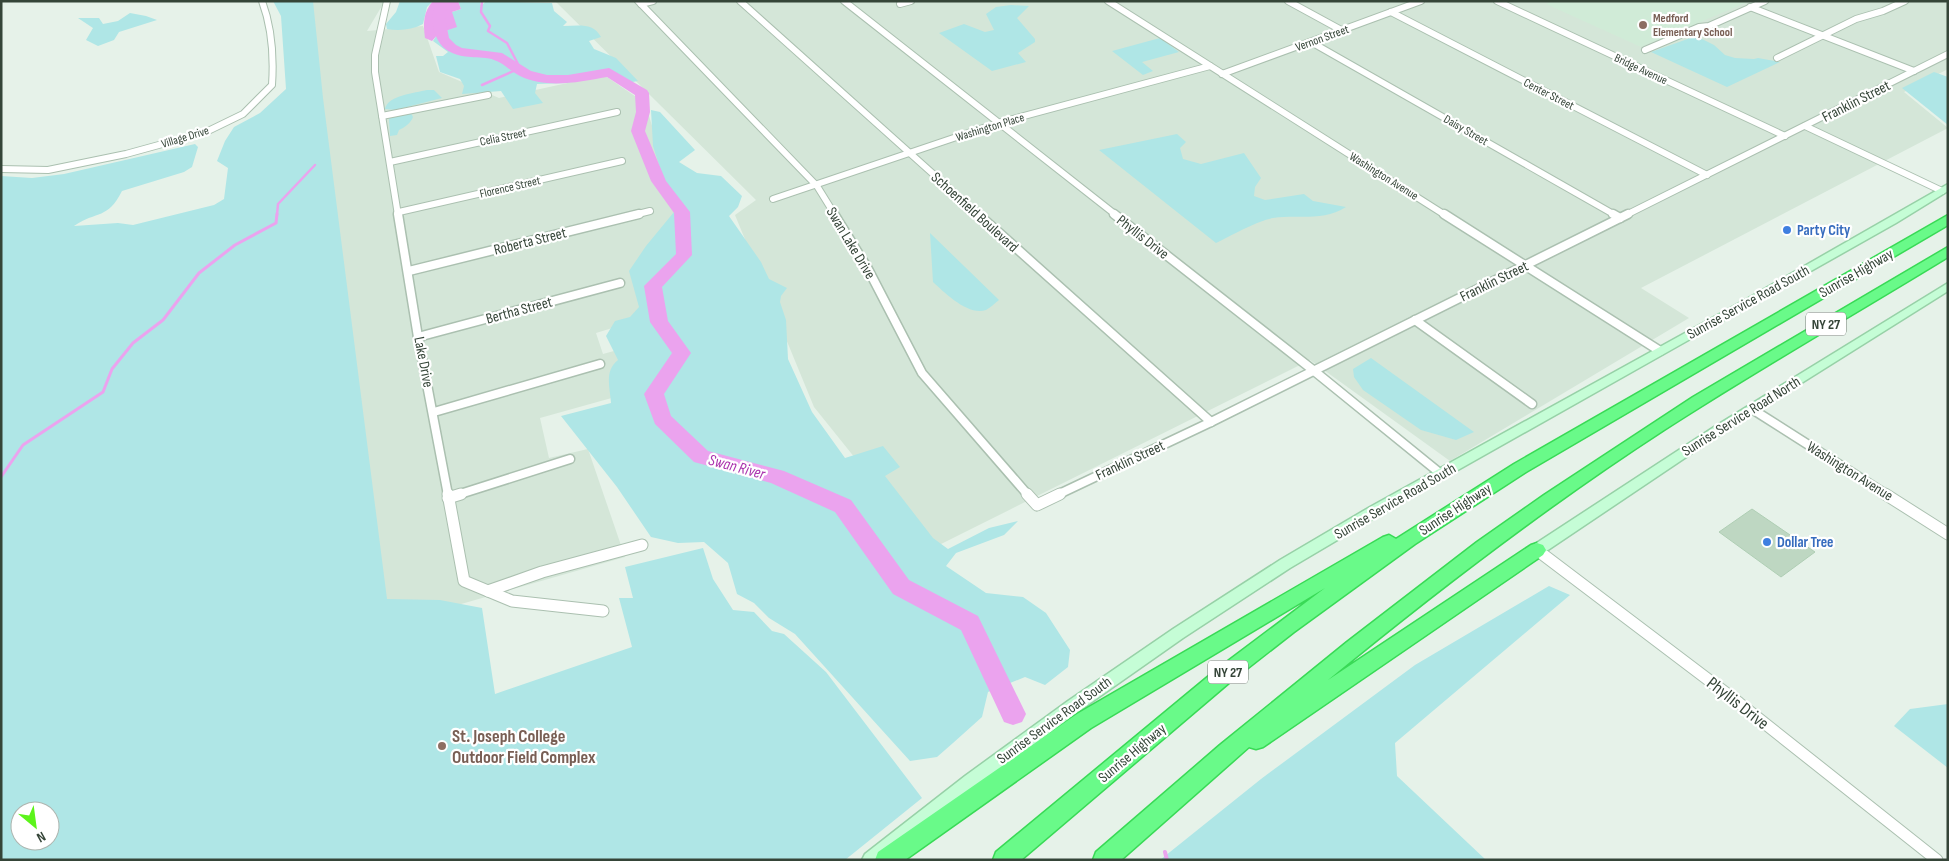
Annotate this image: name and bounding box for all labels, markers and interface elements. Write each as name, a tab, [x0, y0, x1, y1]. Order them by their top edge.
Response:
place label: Medford Elementary School	[1653, 11, 1733, 40]
marker: Medford Elementary School	[1637, 19, 1649, 31]
street label: Vernon Street	[1293, 22, 1351, 55]
street label: Bridge Avenue	[1612, 51, 1670, 88]
street label: Center Street	[1521, 75, 1577, 114]
street label: Franklin Street	[1819, 76, 1894, 127]
street label: Washington Place	[954, 110, 1026, 145]
street label: Daisy Street	[1441, 112, 1491, 149]
street label: Village Drive	[159, 123, 211, 152]
street label: Celia Street	[479, 125, 528, 150]
street label: Washington Avenue	[1346, 149, 1421, 204]
street label: Schoenfield Boulevard	[927, 168, 1022, 257]
street label: Florence Street	[478, 173, 542, 202]
street label: Swan Lake Drive	[822, 204, 879, 283]
street label: Phyllis Drive	[1113, 211, 1173, 264]
place label: Party City	[1797, 221, 1851, 240]
street label: Roberta Street	[492, 223, 569, 260]
marker: Party City	[1781, 224, 1793, 236]
street label: Sunrise Highway	[1816, 244, 1897, 302]
street label: Franklin Street	[1457, 257, 1532, 306]
street label: Sunrise Service Road South	[1684, 261, 1813, 344]
street label: Bertha Street	[484, 292, 555, 328]
road number: NY 27	[1806, 312, 1846, 336]
street label: Lake Drive	[409, 335, 438, 389]
street label: Sunrise Service Road North	[1678, 372, 1804, 461]
street label: Franklin Street	[1093, 436, 1168, 485]
street label: Washington Avenue	[1803, 437, 1896, 506]
water label: Swan River	[706, 451, 768, 484]
street label: Sunrise Service Road South	[1331, 459, 1459, 544]
street label: Sunrise Highway	[1415, 479, 1495, 540]
place label: Dollar Tree	[1777, 533, 1833, 552]
marker: Dollar Tree	[1761, 536, 1773, 548]
road number: NY 27	[1208, 660, 1248, 684]
street label: Sunrise Service Road South	[993, 672, 1115, 768]
street label: Phyllis Drive	[1702, 673, 1773, 734]
street label: Sunrise Highway	[1095, 719, 1170, 787]
place label: St. Joseph College Outdoor Field Complex	[452, 726, 596, 768]
marker: St. Joseph College Outdoor Field Complex	[436, 740, 448, 752]
north arrow	[10, 801, 60, 851]
text: N	[34, 828, 48, 846]

